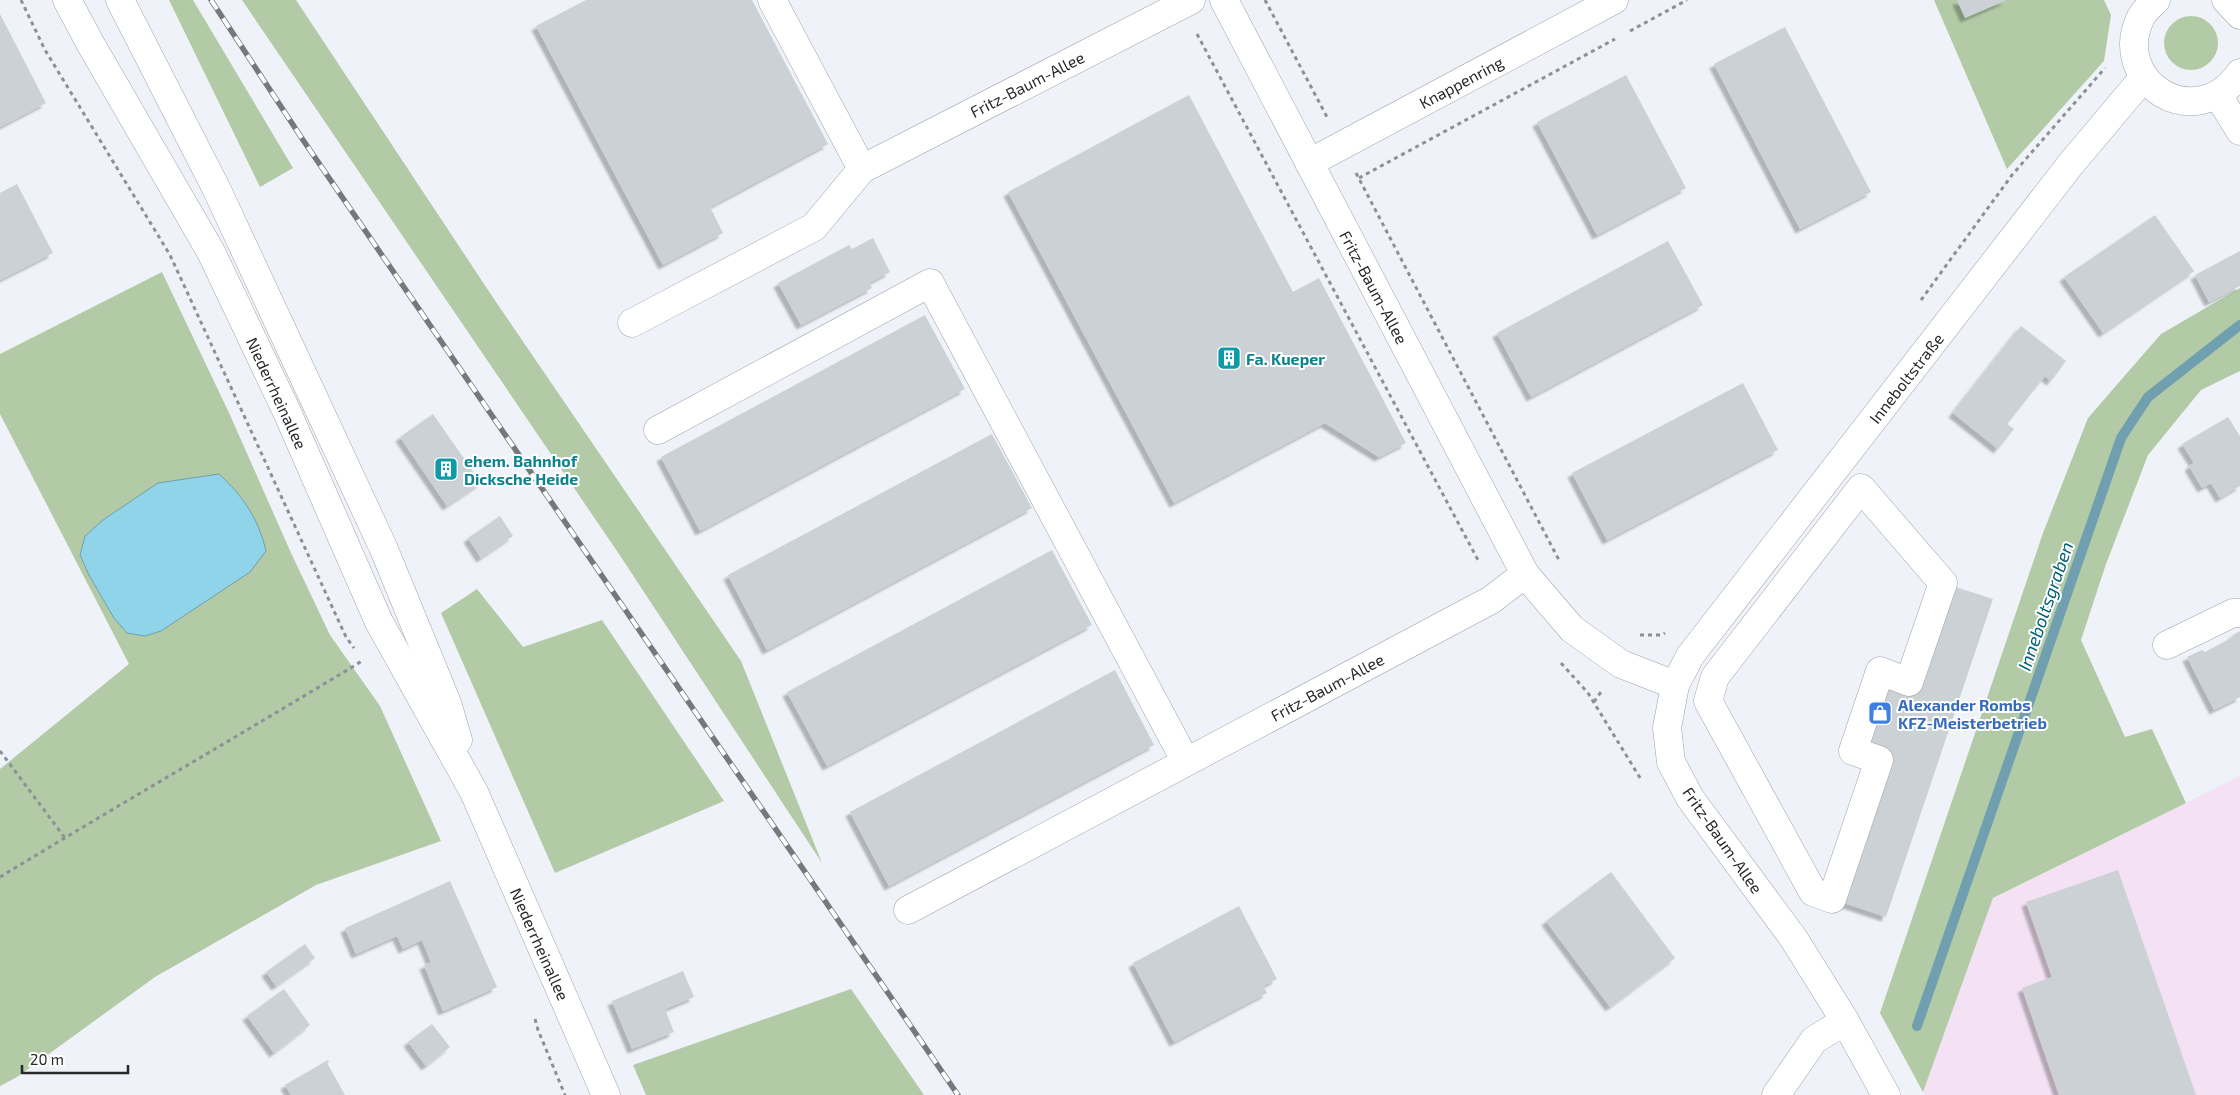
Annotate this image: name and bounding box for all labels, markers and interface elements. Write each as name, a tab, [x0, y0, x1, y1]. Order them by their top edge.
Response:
street label: Fritz-Baum-Allee	[967, 47, 1087, 121]
street label: Knappenring	[1416, 52, 1506, 112]
street label: Fritz-Baum-Allee	[1336, 227, 1412, 347]
street label: Inneboltstraße	[1865, 329, 1947, 427]
street label: Niederrheinallee	[243, 334, 311, 452]
building icon: Fa. Kueper	[1216, 345, 1242, 371]
place label: Fa. Kueper	[1246, 349, 1325, 368]
place label: ehem. Bahnhof Dicksche Heide	[464, 451, 578, 488]
building icon: ehem. Bahnhof Dicksche Heide	[433, 456, 459, 482]
water label: Inneboltsgraben	[2013, 539, 2077, 673]
street label: Fritz-Baum-Allee	[1267, 649, 1387, 725]
place label: Alexander Rombs KFZ-Meisterbetrieb	[1898, 695, 2047, 732]
shop icon: Alexander Rombs KFZ-Meisterbetrieb	[1867, 700, 1893, 726]
street label: Fritz-Baum-Allee	[1679, 783, 1767, 897]
street label: Niederrheinallee	[507, 885, 573, 1003]
scale bar	[22, 1042, 129, 1074]
text: 20 m	[30, 1050, 64, 1068]

